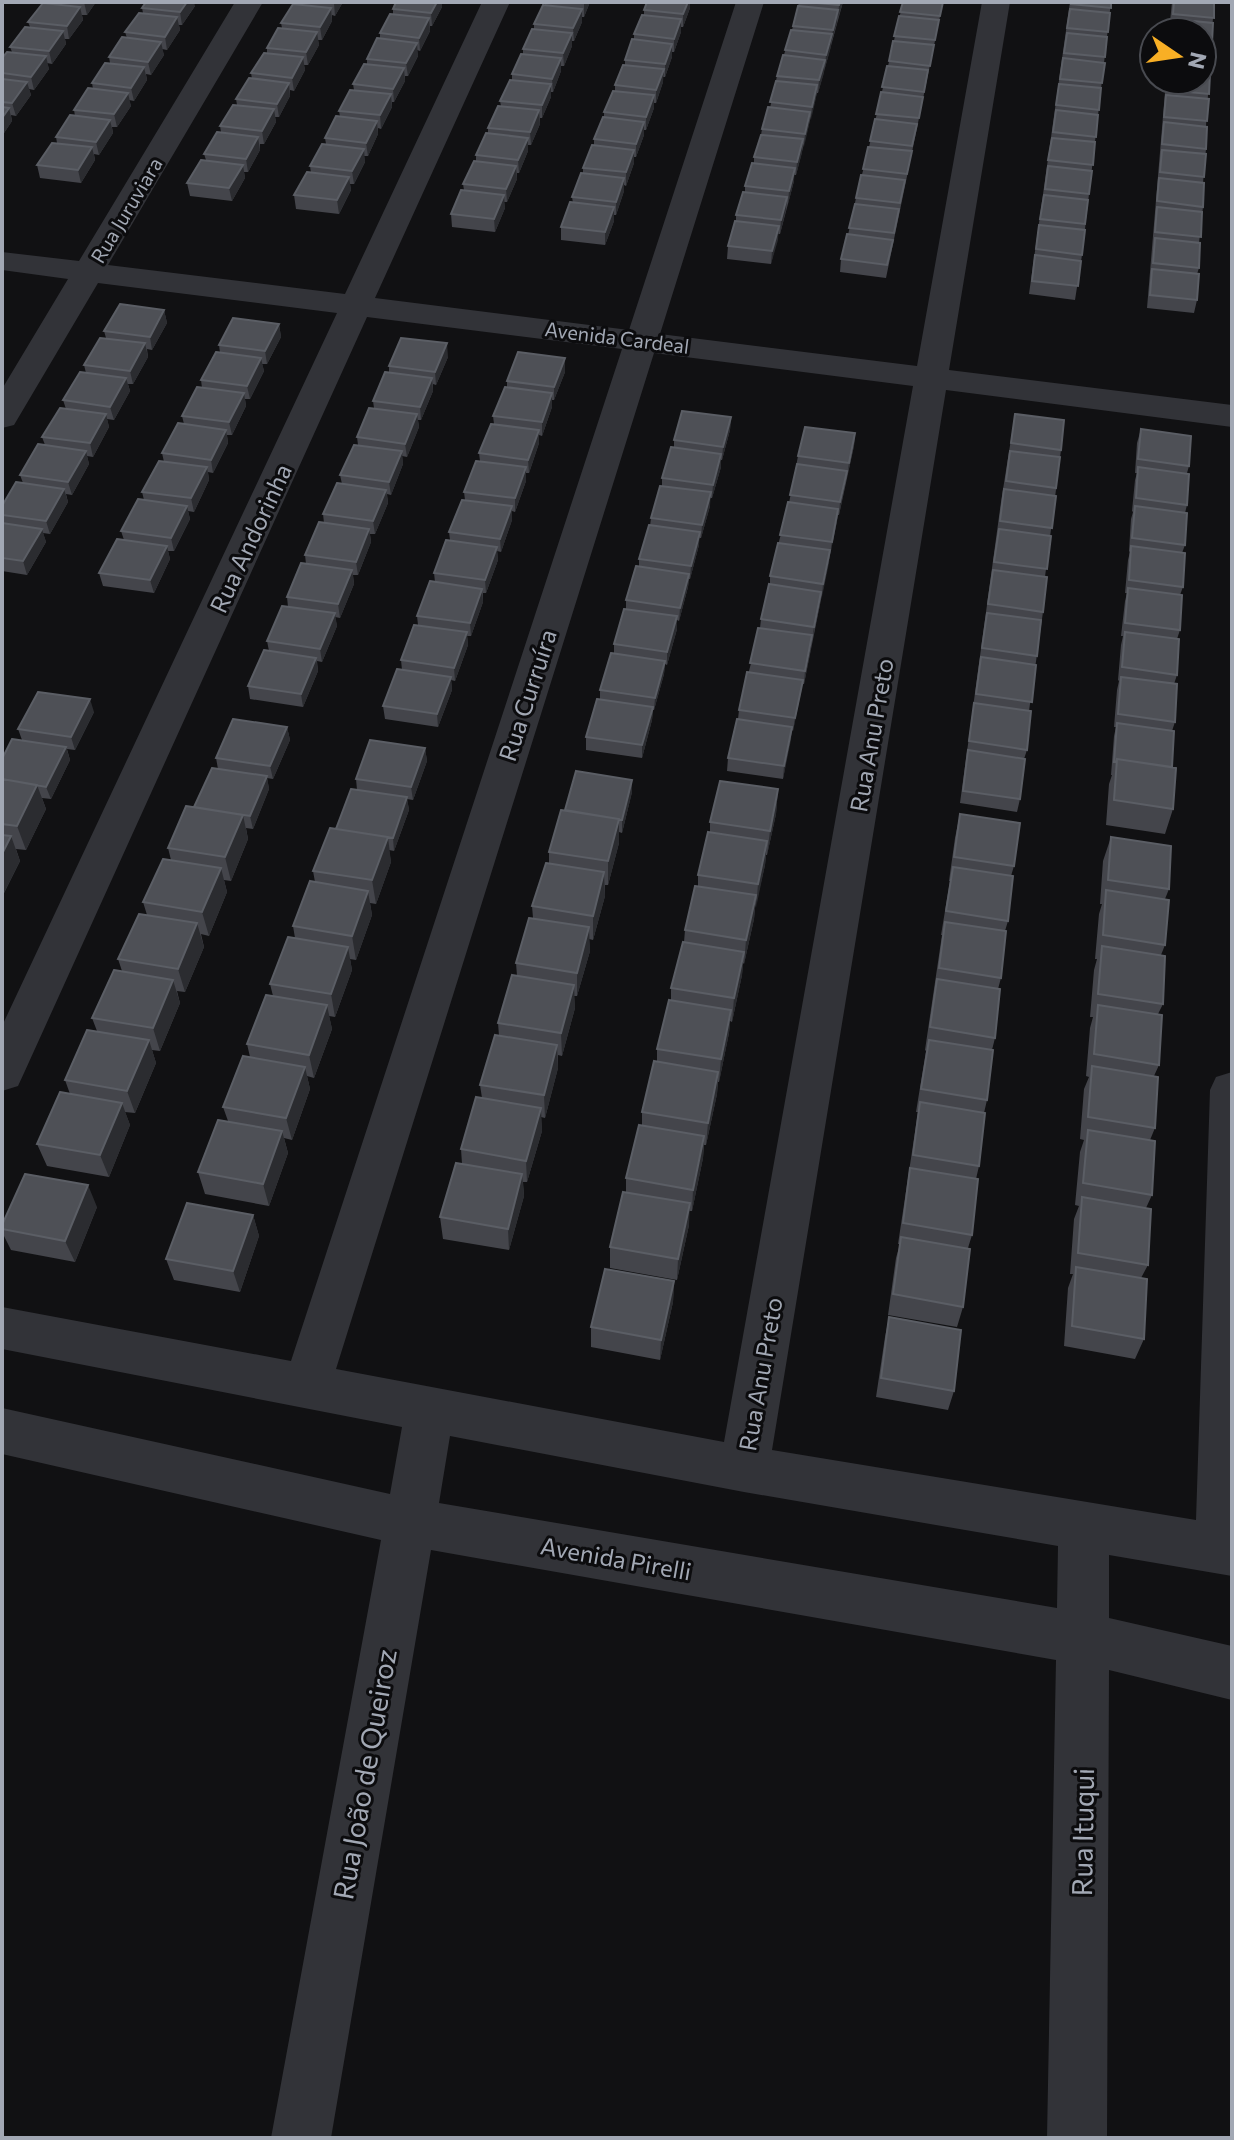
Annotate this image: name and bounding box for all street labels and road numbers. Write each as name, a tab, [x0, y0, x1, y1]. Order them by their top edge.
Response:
street label: Rua Juruviara	[85, 153, 167, 267]
street label: Avenida Cardeal	[543, 316, 691, 358]
street label: Rua Andorinha	[203, 459, 297, 617]
street label: Rua Curruíra	[492, 625, 562, 765]
street label: Rua Anu Preto	[843, 656, 899, 814]
street label: Rua Anu Preto	[732, 1295, 788, 1453]
street label: Avenida Pirelli	[538, 1530, 694, 1586]
street label: Rua João de Queiroz	[325, 1646, 403, 1902]
street label: Rua Ituqui	[1064, 1768, 1100, 1896]

